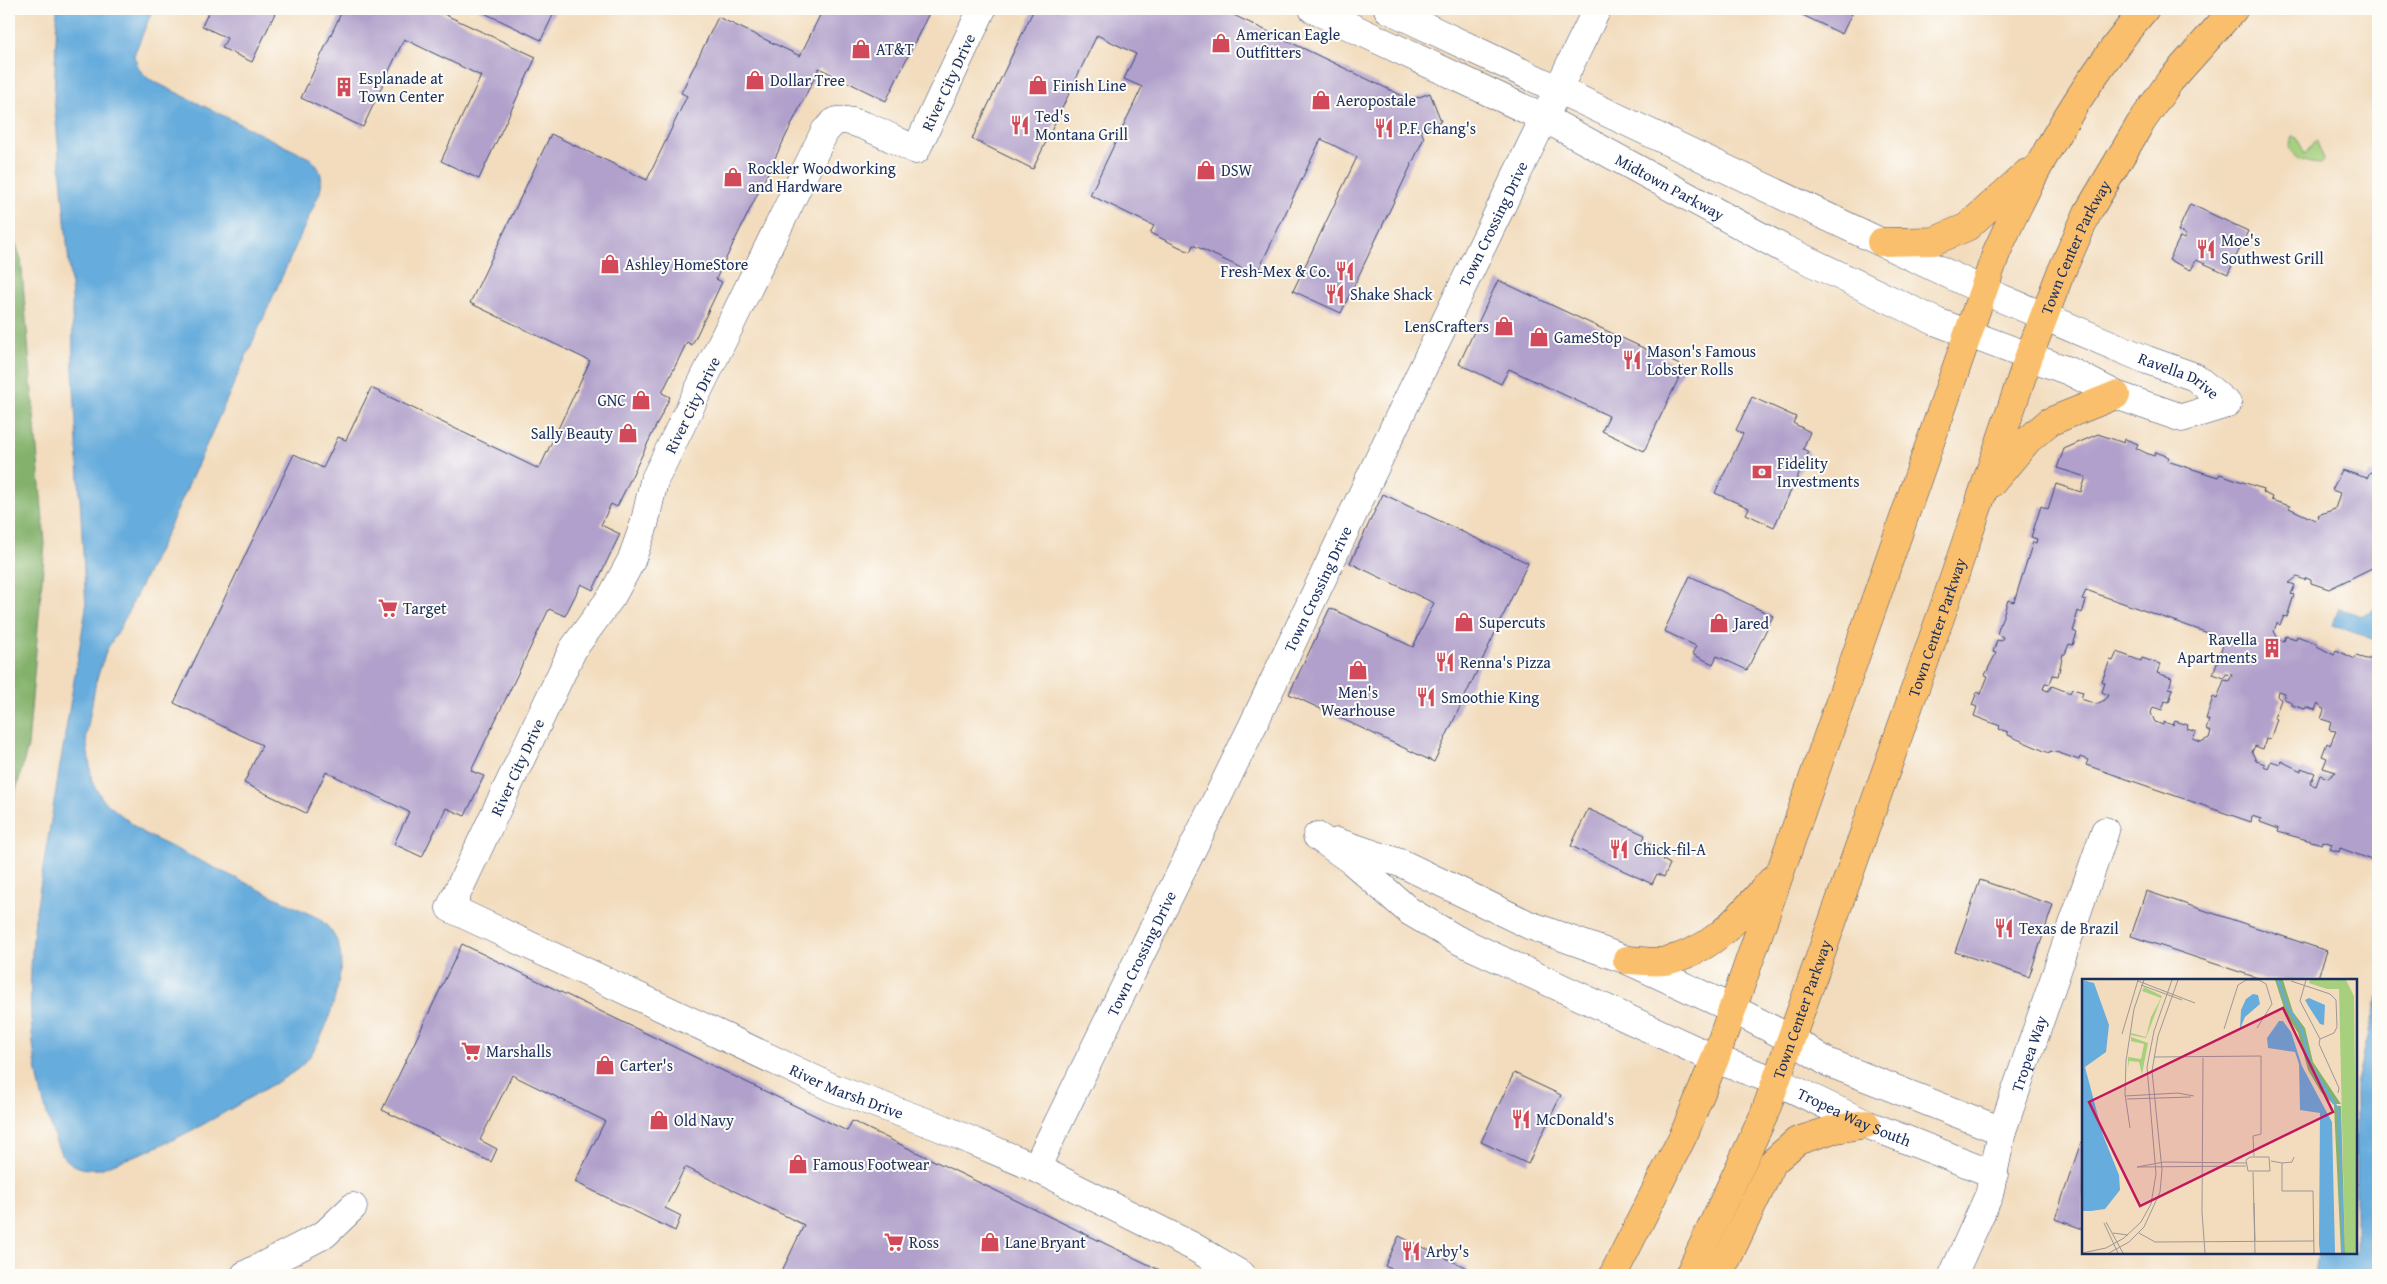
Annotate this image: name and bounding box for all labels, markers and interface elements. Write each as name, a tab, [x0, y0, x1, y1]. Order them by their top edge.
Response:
place label: American Eagle Outfitters	[1236, 22, 1340, 64]
street label: River City Drive	[915, 29, 981, 135]
shop icon: American Eagle Outfitters	[1210, 32, 1232, 54]
place label: AT&T	[876, 37, 914, 61]
shop icon: AT&T	[850, 38, 872, 60]
place label: Esplanade at Town Center	[359, 66, 444, 108]
place label: Dollar Tree	[770, 68, 845, 92]
shop icon: Dollar Tree	[744, 69, 766, 91]
place label: Finish Line	[1053, 73, 1126, 97]
shop icon: Finish Line	[1027, 74, 1049, 96]
building icon: Esplanade at Town Center	[333, 76, 355, 98]
place label: Aeropostale	[1336, 88, 1416, 112]
shop icon: Aeropostale	[1310, 89, 1332, 111]
place label: Ted's Montana Grill	[1035, 104, 1129, 146]
restaurant icon: Ted's Montana Grill	[1009, 114, 1031, 136]
place label: P.F. Chang's	[1399, 116, 1476, 140]
restaurant icon: P.F. Chang's	[1373, 117, 1395, 139]
street label: Midtown Parkway	[1611, 147, 1729, 226]
place label: Rockler Woodworking and Hardware	[748, 156, 896, 198]
street label: Town Crossing Drive	[1452, 157, 1534, 291]
place label: DSW	[1221, 158, 1253, 182]
shop icon: DSW	[1195, 159, 1217, 181]
shop icon: Rockler Woodworking and Hardware	[722, 166, 744, 188]
street label: Town Center Parkway	[2034, 175, 2117, 318]
place label: Moe's Southwest Grill	[2221, 228, 2324, 270]
restaurant icon: Moe's Southwest Grill	[2195, 238, 2217, 260]
place label: Ashley HomeStore	[625, 252, 748, 276]
shop icon: Ashley HomeStore	[599, 253, 621, 275]
place label: Fresh-Mex & Co.	[1220, 259, 1330, 283]
restaurant icon: Fresh-Mex & Co.	[1334, 260, 1356, 282]
place label: Shake Shack	[1350, 282, 1433, 306]
restaurant icon: Shake Shack	[1324, 283, 1346, 305]
place label: LensCrafters	[1404, 314, 1489, 338]
shop icon: LensCrafters	[1493, 315, 1515, 337]
place label: GameStop	[1554, 325, 1622, 349]
shop icon: GameStop	[1528, 326, 1550, 348]
place label: Mason's Famous Lobster Rolls	[1647, 339, 1756, 381]
street label: Ravella Drive	[2135, 346, 2225, 405]
restaurant icon: Mason's Famous Lobster Rolls	[1621, 349, 1643, 371]
street label: River City Drive	[658, 352, 726, 458]
place label: GNC	[597, 388, 626, 412]
shop icon: GNC	[630, 389, 652, 411]
place label: Sally Beauty	[531, 421, 613, 445]
shop icon: Sally Beauty	[617, 422, 639, 444]
place label: Fidelity Investments	[1777, 451, 1860, 493]
bank icon: Fidelity Investments	[1751, 461, 1773, 483]
street label: Town Crossing Drive	[1277, 522, 1358, 656]
street label: Town Center Parkway	[1901, 554, 1972, 700]
place label: Target	[403, 596, 447, 620]
supermarket icon: Target	[377, 597, 399, 619]
place label: Supercuts	[1479, 610, 1546, 634]
shop icon: Supercuts	[1453, 611, 1475, 633]
place label: Jared	[1732, 611, 1769, 635]
shop icon: Jared	[1708, 612, 1730, 634]
place label: Ravella Apartments	[2177, 627, 2257, 669]
building icon: Ravella Apartments	[2261, 637, 2283, 659]
place label: Renna's Pizza	[1460, 650, 1551, 674]
restaurant icon: Renna's Pizza	[1434, 651, 1456, 673]
shop icon: Men's Wearhouse	[1347, 659, 1369, 681]
place label: Men's Wearhouse	[1321, 680, 1395, 722]
place label: Smoothie King	[1441, 685, 1539, 709]
restaurant icon: Smoothie King	[1415, 686, 1437, 708]
street label: River City Drive	[484, 714, 550, 820]
place label: Chick-fil-A	[1634, 837, 1706, 861]
restaurant icon: Chick-fil-A	[1608, 838, 1630, 860]
street label: Town Crossing Drive	[1100, 887, 1182, 1020]
place label: Texas de Brazil	[2019, 916, 2119, 940]
restaurant icon: Texas de Brazil	[1993, 917, 2015, 939]
street label: Town Center Parkway	[1766, 936, 1837, 1082]
inset map	[2082, 979, 2357, 1254]
street label: Tropea Way	[2004, 1012, 2053, 1095]
place label: Marshalls	[486, 1039, 552, 1063]
supermarket icon: Marshalls	[460, 1040, 482, 1062]
place label: Carter's	[620, 1053, 673, 1077]
shop icon: Carter's	[594, 1054, 616, 1076]
street label: River Marsh Drive	[786, 1057, 907, 1125]
street label: Tropea Way South	[1793, 1081, 1915, 1152]
place label: McDonald's	[1536, 1107, 1614, 1131]
place label: Old Navy	[674, 1108, 734, 1132]
restaurant icon: McDonald's	[1510, 1108, 1532, 1130]
shop icon: Old Navy	[648, 1109, 670, 1131]
place label: Famous Footwear	[813, 1152, 930, 1176]
shop icon: Famous Footwear	[787, 1153, 809, 1175]
place label: Ross	[909, 1230, 939, 1254]
place label: Lane Bryant	[1005, 1230, 1086, 1254]
supermarket icon: Ross	[883, 1231, 905, 1253]
shop icon: Lane Bryant	[979, 1231, 1001, 1253]
place label: Arby's	[1426, 1239, 1469, 1263]
restaurant icon: Arby's	[1400, 1240, 1422, 1262]

